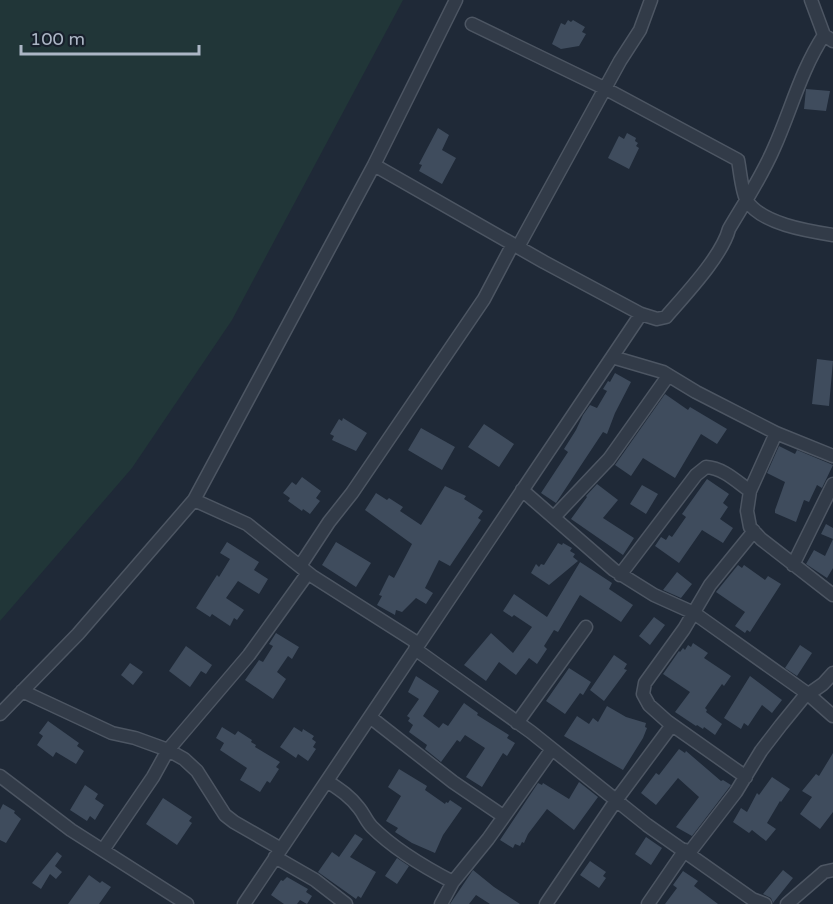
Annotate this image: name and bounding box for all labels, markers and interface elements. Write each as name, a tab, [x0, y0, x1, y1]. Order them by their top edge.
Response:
scale bar	[21, 18, 200, 56]
text: 100 m	[30, 28, 85, 50]

